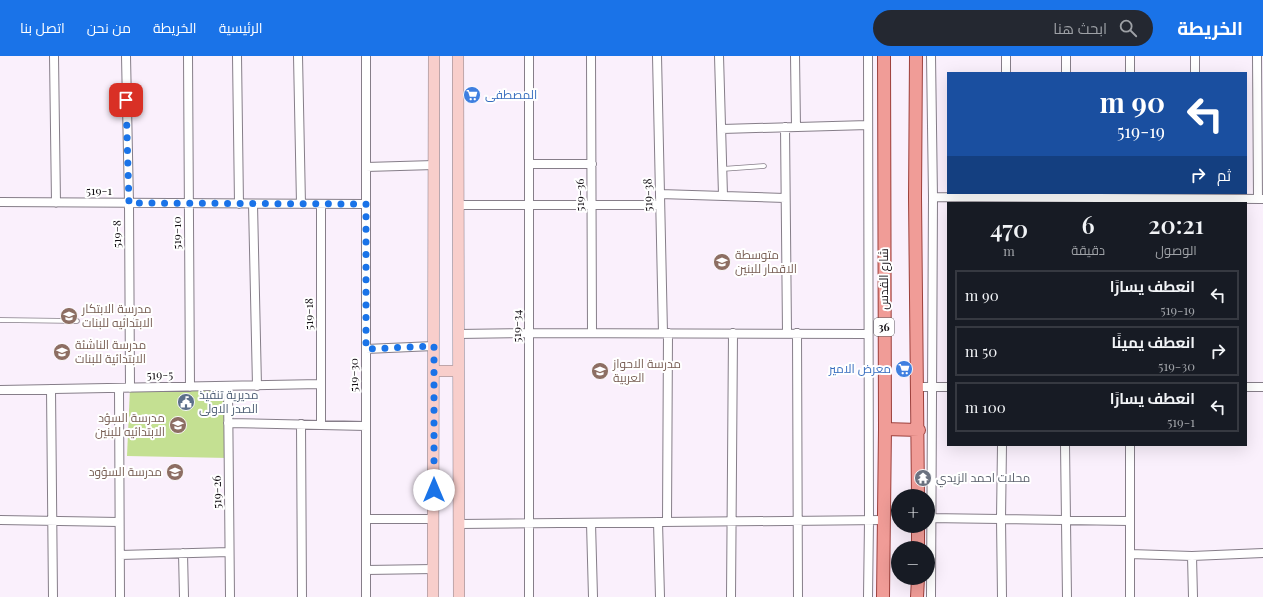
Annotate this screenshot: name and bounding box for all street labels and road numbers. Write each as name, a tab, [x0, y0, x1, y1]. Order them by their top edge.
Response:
street label: 519-36	[571, 178, 587, 212]
street label: 519-38	[639, 178, 655, 212]
street label: 519-1	[86, 182, 113, 198]
street label: 519-10	[168, 216, 184, 250]
street label: 519-8	[108, 220, 124, 248]
street label: شارع القدس	[875, 248, 892, 310]
street label: 519-18	[300, 298, 316, 330]
street label: 519-34	[508, 310, 524, 342]
road number: 36	[874, 318, 894, 336]
street label: 519-30	[345, 358, 361, 392]
street label: 519-5	[147, 366, 173, 382]
street label: 519-26	[208, 475, 224, 509]

